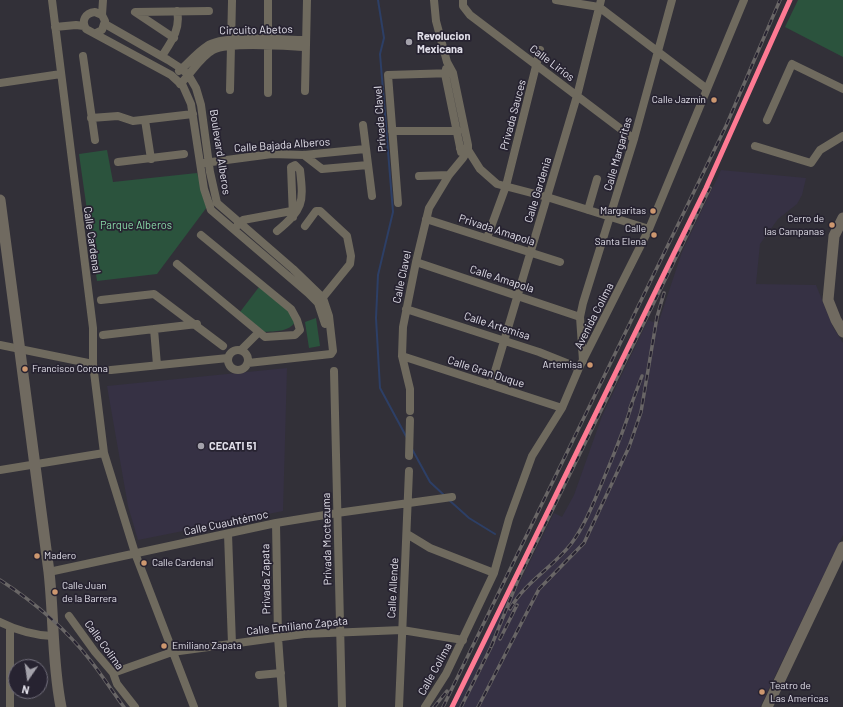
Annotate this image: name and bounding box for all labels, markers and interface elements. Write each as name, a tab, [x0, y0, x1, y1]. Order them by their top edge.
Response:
street label: Circuito Abetos	[219, 23, 293, 37]
place label: Revolucion Mexicana	[417, 29, 470, 55]
marker: Revolucion Mexicana	[404, 37, 414, 47]
street label: Calle Lirios	[527, 42, 577, 84]
street label: Privada Sauces	[497, 78, 529, 152]
street label: Privada Clavel	[371, 86, 389, 152]
place label: Calle Jazmín	[652, 94, 706, 106]
marker: Calle Jazmín	[709, 95, 719, 105]
street label: Boulevard Alberos	[207, 108, 233, 196]
street label: Calle Margaritas	[601, 116, 635, 192]
street label: Calle Bajada Alberos	[234, 135, 330, 155]
street label: Calle Gardenia	[522, 156, 554, 224]
place label: Margaritas	[600, 205, 646, 217]
street label: Calle Cardenal	[81, 206, 103, 274]
marker: Margaritas	[648, 206, 658, 216]
street label: Privada Amapola	[457, 211, 537, 249]
place label: Cerro de las Campanas	[764, 213, 824, 236]
park label: Parque Alberos	[100, 218, 172, 232]
marker: Cerro de las Campanas	[827, 220, 837, 230]
place label: Calle Santa Elena	[595, 223, 646, 246]
marker: Calle Santa Elena	[649, 230, 659, 240]
street label: Calle Clavel	[390, 249, 414, 305]
street label: Calle Amapola	[468, 262, 536, 296]
street label: Avenida Colima	[572, 281, 616, 351]
street label: Calle Artemisa	[462, 309, 532, 343]
street label: Calle Gran Duque	[446, 353, 526, 391]
place label: Artemisa	[543, 359, 582, 371]
marker: Artemisa	[585, 360, 595, 370]
place label: Francisco Corona	[32, 363, 108, 375]
marker: Francisco Corona	[20, 364, 30, 374]
place label: CECATI 51	[209, 439, 256, 453]
marker: CECATI 51	[196, 441, 206, 451]
street label: Privada Moctezuma	[320, 493, 334, 585]
street label: Calle Cuauhtémoc	[183, 508, 269, 538]
street label: Privada Zapata	[259, 543, 273, 615]
place label: Madero	[44, 550, 76, 562]
marker: Madero	[32, 551, 42, 561]
place label: Calle Cardenal	[152, 557, 213, 569]
street label: Calle Allende	[385, 557, 401, 619]
marker: Calle Cardenal	[139, 558, 149, 568]
place label: Calle Juan de la Barrera	[62, 580, 117, 604]
marker: Calle Juan de la Barrera	[50, 587, 60, 597]
street label: Calle Emiliano Zapata	[246, 614, 348, 638]
street label: Calle Colima	[82, 618, 126, 672]
place label: Emiliano Zapata	[172, 640, 242, 652]
street label: Calle Colima	[415, 640, 455, 698]
marker: Emiliano Zapata	[159, 641, 169, 651]
north arrow	[8, 659, 48, 699]
place label: Teatro de Las Americas	[770, 680, 829, 704]
text: N	[20, 683, 30, 697]
marker: Teatro de Las Americas	[757, 687, 767, 697]

